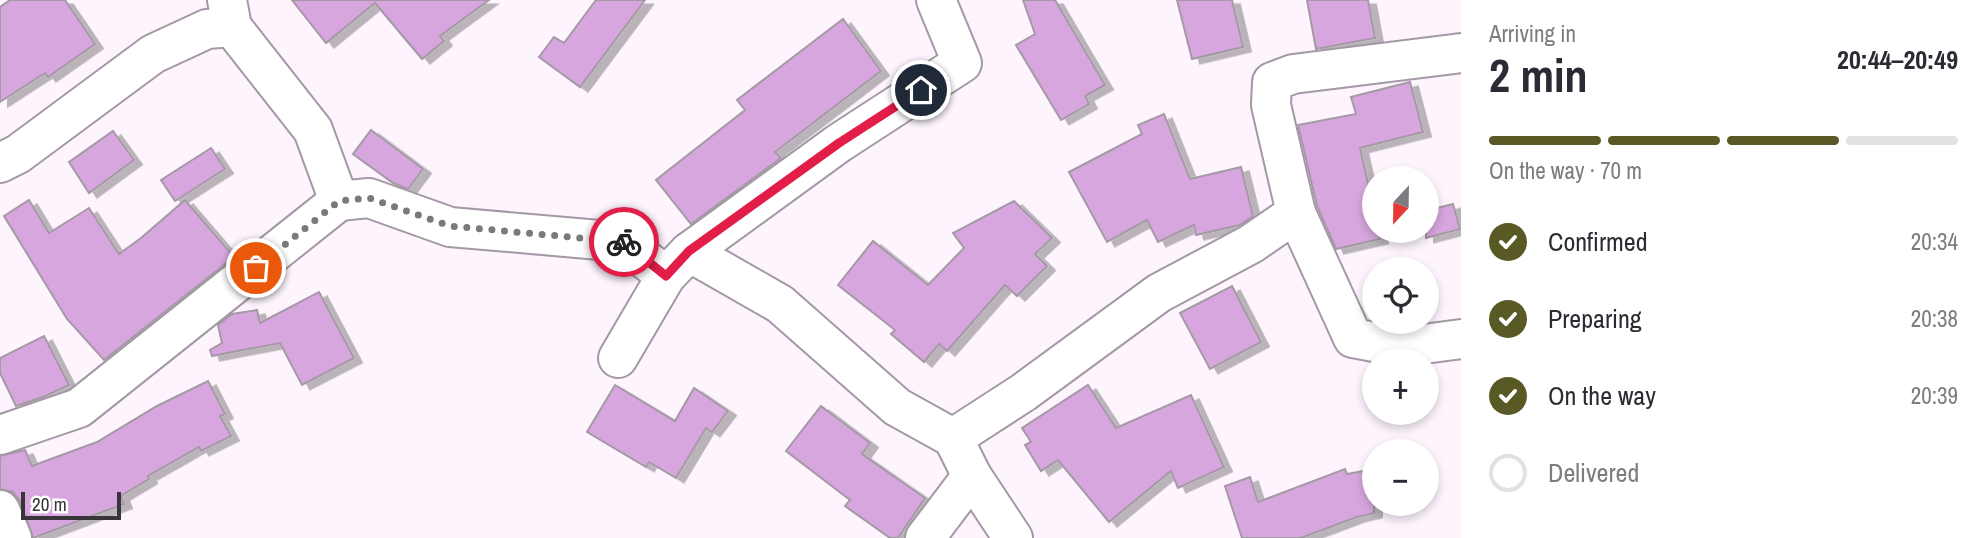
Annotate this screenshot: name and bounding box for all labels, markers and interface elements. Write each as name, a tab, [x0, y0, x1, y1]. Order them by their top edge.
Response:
text: Arriving in	[1489, 18, 1576, 49]
text: 20:44–20:49	[1837, 42, 1958, 77]
text: 2 min	[1489, 44, 1588, 106]
pin	[891, 60, 951, 120]
icon: home	[902, 71, 940, 109]
text: On the way · 70 m	[1489, 155, 1642, 186]
north arrow	[1362, 166, 1438, 243]
map controls	[1362, 166, 1439, 516]
courier	[589, 207, 659, 277]
icon: bike	[605, 223, 643, 261]
icon: check	[1489, 223, 1527, 261]
text: Confirmed	[1548, 224, 1648, 259]
text: 20:34	[1911, 226, 1958, 257]
pin	[226, 238, 286, 298]
icon: bag	[237, 249, 275, 287]
button: locate	[1362, 257, 1439, 334]
icon: check	[1489, 300, 1527, 338]
text: Preparing	[1548, 301, 1642, 336]
text: 20:38	[1911, 303, 1958, 334]
button: +	[1362, 348, 1439, 425]
icon: check	[1489, 377, 1527, 415]
text: On the way	[1548, 378, 1656, 413]
text: 20:39	[1911, 380, 1958, 411]
button: −	[1362, 439, 1439, 516]
text: Delivered	[1548, 455, 1639, 490]
scale bar	[21, 489, 121, 521]
text: 20 m	[32, 491, 67, 517]

